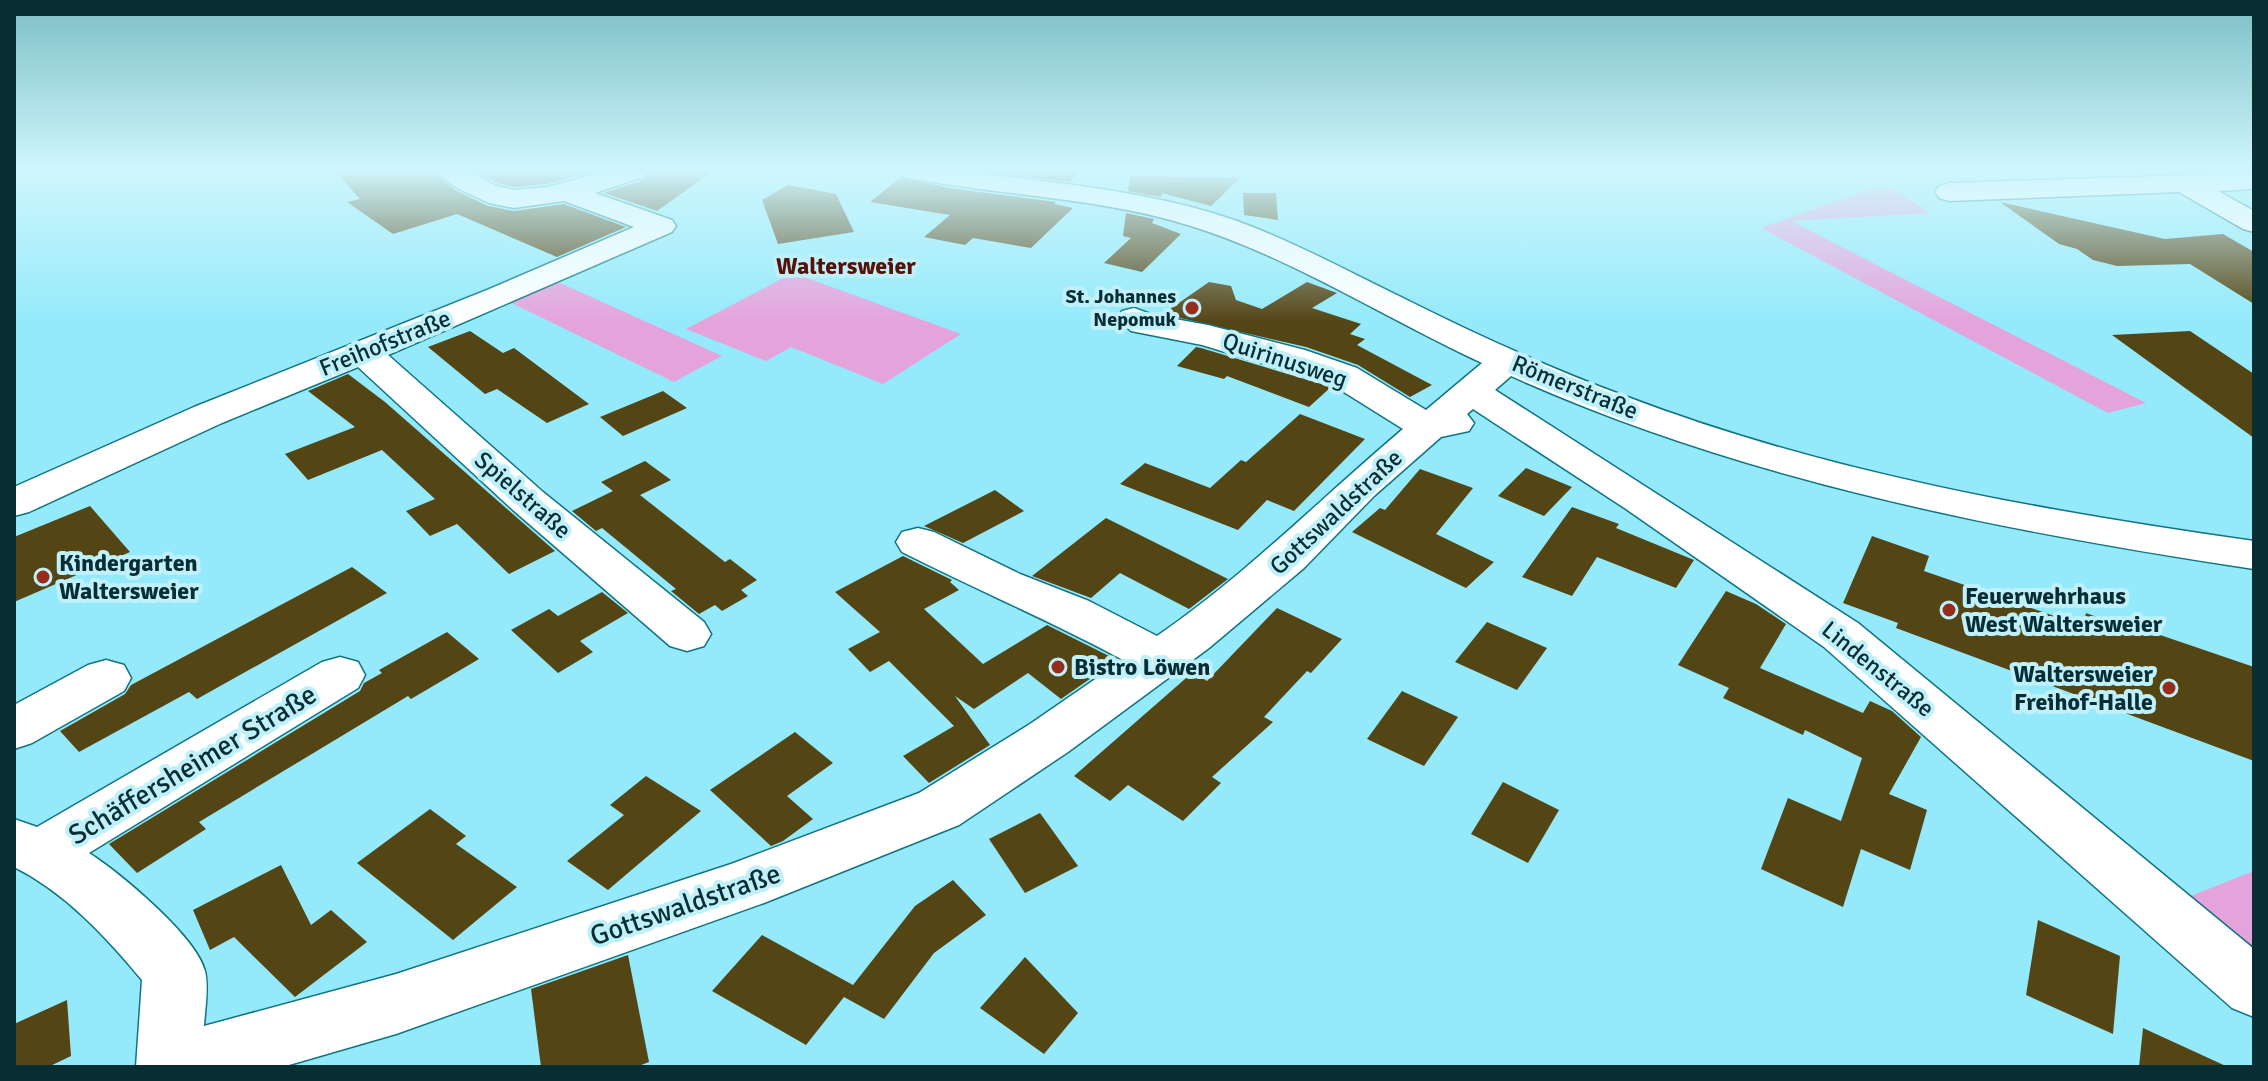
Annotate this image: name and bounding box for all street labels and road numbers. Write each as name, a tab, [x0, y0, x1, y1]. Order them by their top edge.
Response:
street label: Freihofstraße	[315, 303, 455, 383]
street label: Quirinusweg	[1219, 326, 1351, 394]
street label: Römerstraße	[1508, 348, 1642, 426]
street label: Gottswaldstraße	[1263, 443, 1409, 581]
street label: Spielstraße	[468, 445, 578, 545]
street label: Lindenstraße	[1816, 614, 1940, 724]
street label: Schäffersheimer Straße	[62, 677, 323, 852]
street label: Gottswaldstraße	[586, 856, 785, 953]

